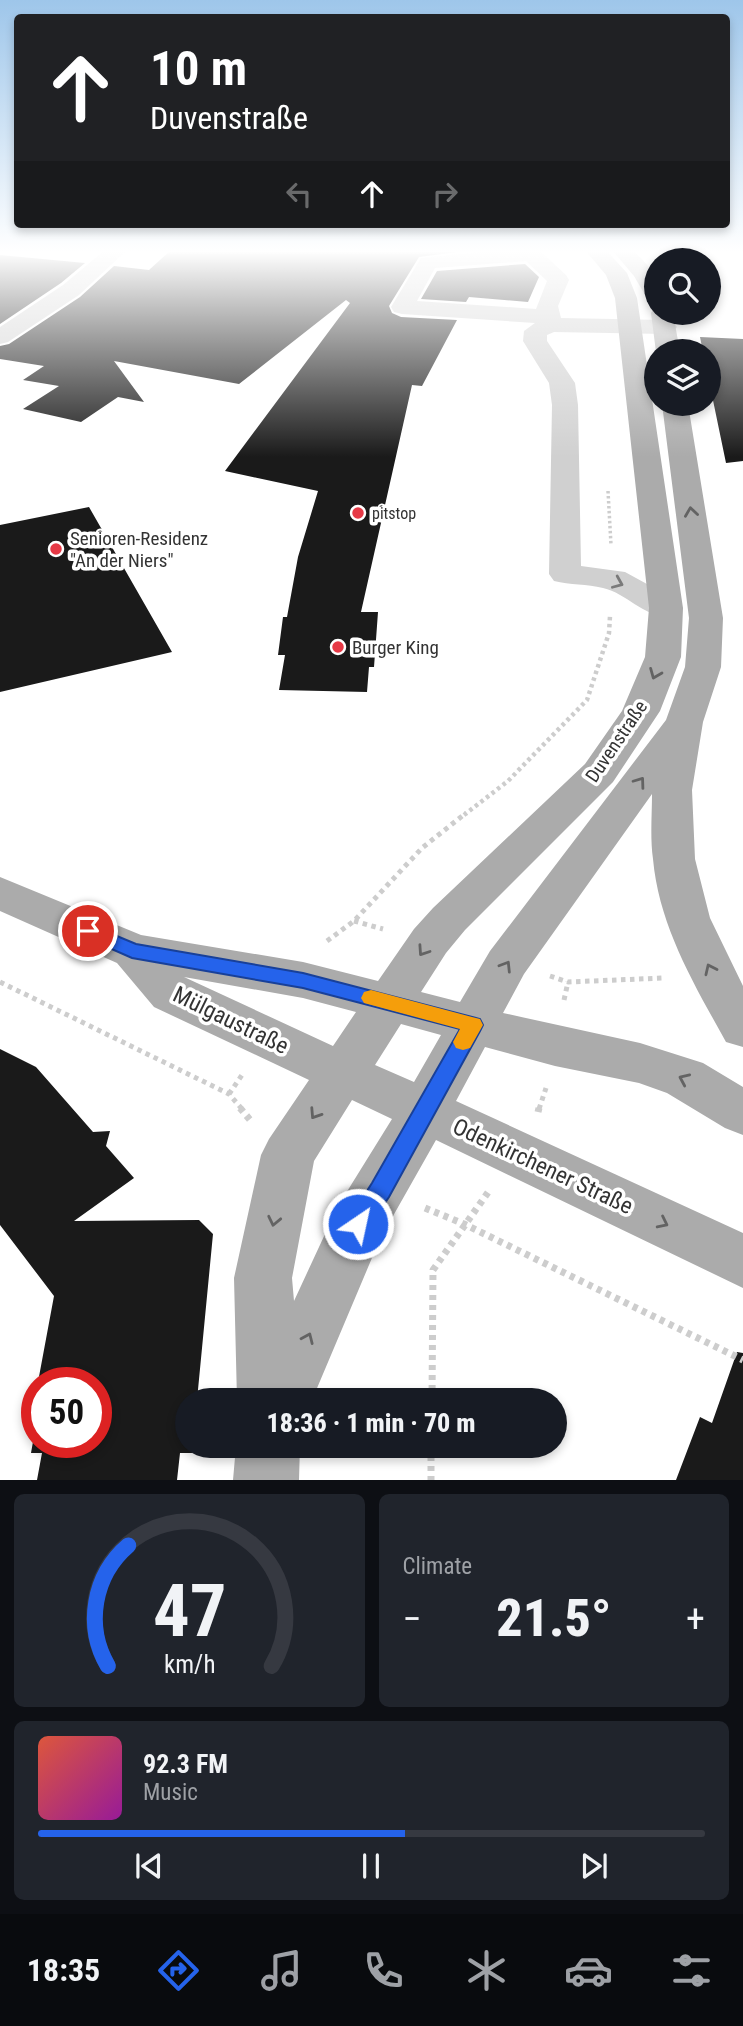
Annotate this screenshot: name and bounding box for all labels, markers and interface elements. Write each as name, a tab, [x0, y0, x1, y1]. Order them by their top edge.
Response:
text: 10 m	[150, 40, 247, 97]
icon: ahead	[35, 42, 126, 133]
text: Duvenstraße	[150, 99, 308, 137]
icon: left	[280, 175, 318, 213]
icon: ahead	[353, 175, 391, 213]
icon: right	[426, 175, 464, 213]
map controls	[644, 248, 721, 416]
button: search	[644, 248, 721, 325]
button: layers	[644, 339, 721, 416]
place label: pitstop	[372, 504, 416, 523]
marker: pitstop	[350, 505, 366, 521]
one-way arrow	[683, 506, 698, 518]
place label: Senioren-Residenz "An der Niers"	[70, 527, 208, 572]
marker: Senioren-Residenz "An der Niers"	[48, 541, 64, 557]
one-way arrow	[611, 575, 623, 589]
place label: Burger King	[352, 636, 439, 659]
marker: Burger King	[330, 639, 346, 655]
one-way arrow	[650, 668, 664, 680]
street label: Duvenstraße	[581, 696, 652, 787]
one-way arrow	[632, 777, 644, 789]
pin	[58, 901, 118, 961]
icon: arrive	[69, 912, 107, 950]
one-way arrow	[418, 944, 431, 957]
one-way arrow	[498, 960, 511, 973]
one-way arrow	[704, 964, 718, 976]
street label: Mülgaustraße	[169, 981, 293, 1060]
one-way arrow	[679, 1073, 691, 1087]
one-way arrow	[310, 1106, 323, 1119]
street label: Odenkirchener Straße	[449, 1113, 637, 1220]
position arrow	[321, 1187, 395, 1261]
one-way arrow	[268, 1215, 283, 1227]
one-way arrow	[656, 1215, 669, 1229]
one-way arrow	[300, 1333, 314, 1345]
speed limit sign: 50	[21, 1367, 112, 1458]
text: 18:36 · 1 min · 70 m	[266, 1408, 476, 1438]
text: Climate	[403, 1553, 472, 1580]
text: 47	[152, 1569, 226, 1655]
text: 21.5°	[496, 1588, 611, 1649]
text: −	[403, 1597, 422, 1641]
text: +	[686, 1597, 705, 1641]
text: km/h	[164, 1650, 215, 1679]
text: 92.3 FM	[143, 1749, 228, 1779]
text: Music	[143, 1779, 198, 1806]
icon: previous	[130, 1847, 168, 1885]
icon: pause	[352, 1847, 390, 1885]
icon: next	[575, 1847, 613, 1885]
icon: directions	[154, 1946, 203, 1995]
icon: music	[257, 1946, 306, 1995]
icon: phone	[359, 1946, 408, 1995]
icon: climate	[462, 1946, 511, 1995]
icon: car	[564, 1946, 613, 1995]
icon: filters	[667, 1946, 716, 1995]
text: 18:35	[27, 1951, 100, 1989]

